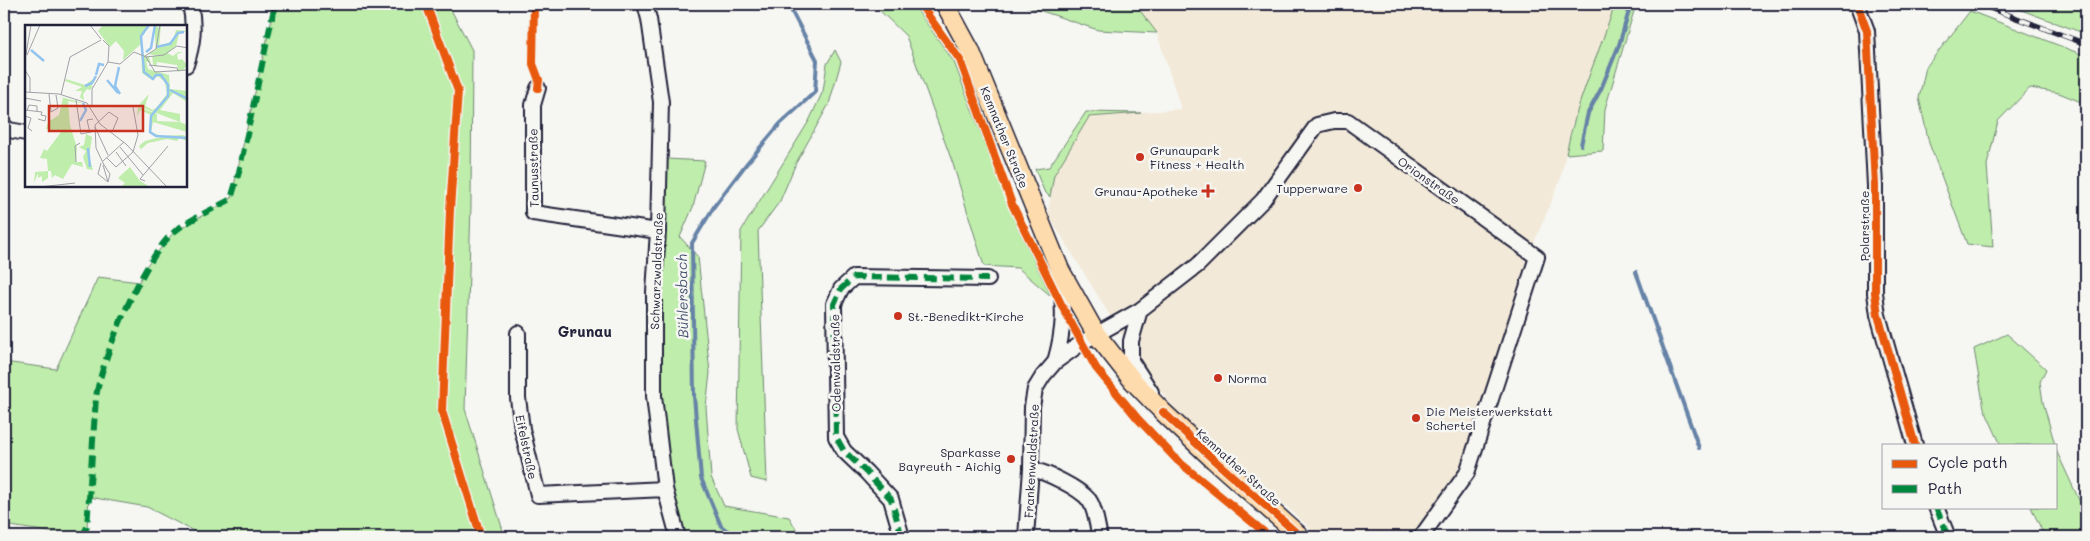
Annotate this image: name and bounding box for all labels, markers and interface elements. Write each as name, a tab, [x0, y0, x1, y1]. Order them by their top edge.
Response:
inset map	[25, 25, 188, 188]
street label: Kemnather Straße	[977, 84, 1033, 190]
street label: Taunusstraße	[524, 128, 542, 208]
place label: Grunaupark Fitness + Health	[1150, 142, 1244, 172]
marker: Grunaupark Fitness + Health	[1134, 151, 1146, 163]
street label: Orionstraße	[1395, 153, 1463, 207]
place label: Tupperware	[1276, 180, 1348, 196]
marker: Tupperware	[1352, 182, 1364, 194]
place label: Grunau-Apotheke	[1095, 183, 1198, 199]
marker: Grunau-Apotheke	[1202, 185, 1214, 197]
street label: Polarstraße	[1856, 191, 1872, 261]
street label: Schwarzwaldstraße	[646, 212, 666, 330]
water label: Bühlersbach	[672, 254, 692, 338]
place label: St.-Benedikt-Kirche	[908, 308, 1024, 324]
marker: St.-Benedikt-Kirche	[892, 310, 904, 322]
street label: Odenwaldstraße	[826, 314, 844, 412]
district label: Grunau	[558, 321, 612, 341]
place label: Norma	[1228, 370, 1267, 386]
marker: Norma	[1212, 372, 1224, 384]
street label: Frankenwaldstraße	[1020, 403, 1042, 519]
place label: Die Meisterwerkstatt Schertel	[1426, 403, 1553, 433]
marker: Die Meisterwerkstatt Schertel	[1410, 412, 1422, 424]
street label: Eifelstraße	[512, 413, 542, 481]
street label: Kemnather Straße	[1193, 425, 1285, 509]
place label: Sparkasse Bayreuth - Aichig	[899, 444, 1001, 474]
legend	[1882, 444, 2058, 508]
text: Cycle path	[1928, 452, 2007, 472]
marker: Sparkasse Bayreuth - Aichig	[1005, 453, 1017, 465]
text: Path	[1928, 478, 1962, 498]

